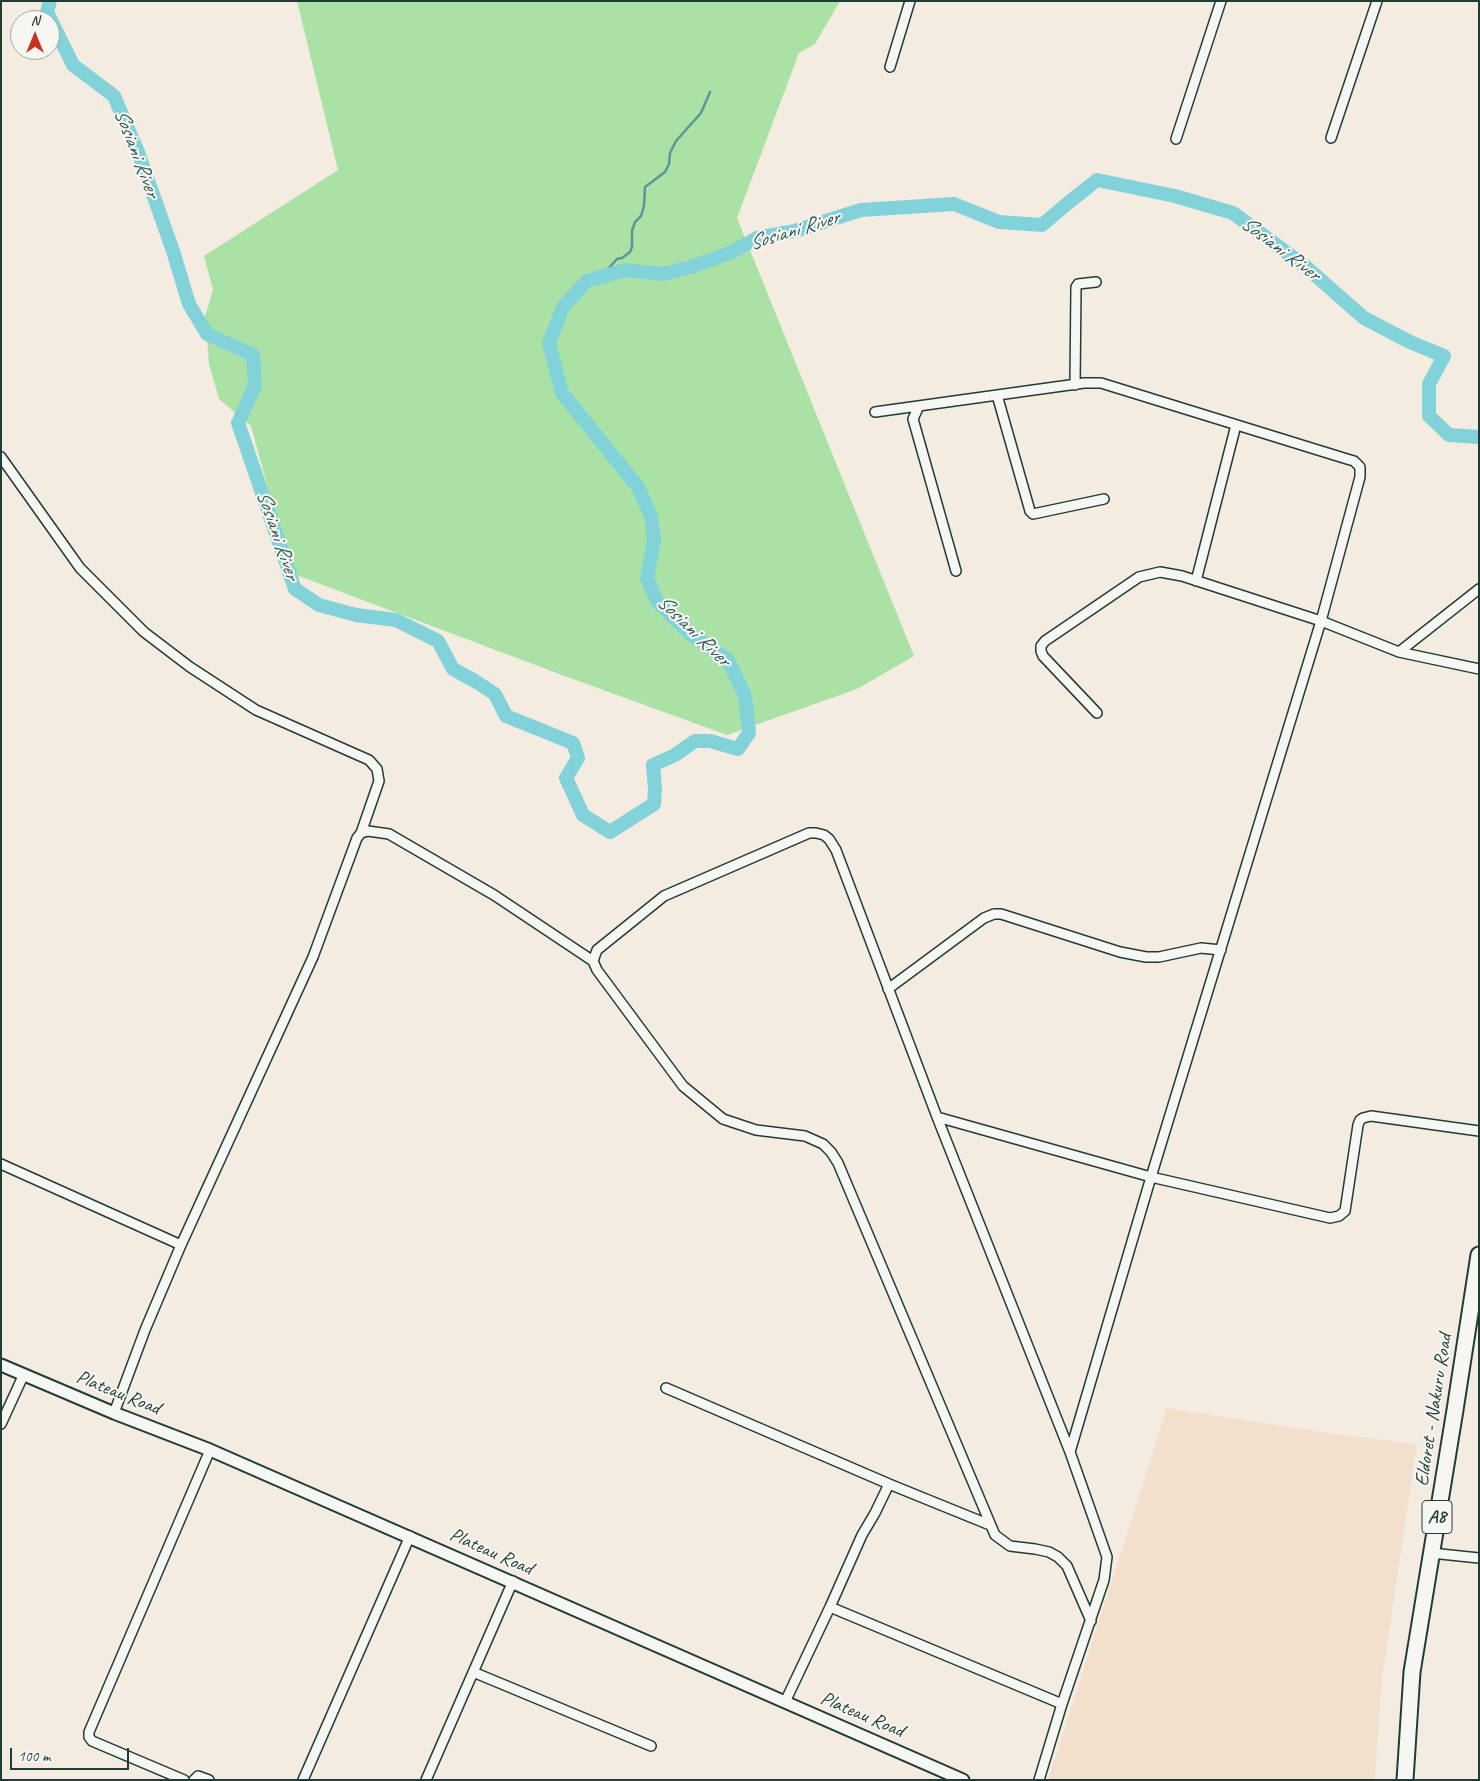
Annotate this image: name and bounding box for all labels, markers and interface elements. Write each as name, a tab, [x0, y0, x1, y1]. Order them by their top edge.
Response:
north arrow	[10, 10, 60, 60]
text: N	[31, 12, 39, 29]
water label: Sosiani River	[108, 105, 164, 201]
water label: Sosiani River	[746, 205, 842, 257]
water label: Sosiani River	[1236, 211, 1324, 287]
water label: Sosiani River	[250, 487, 304, 583]
water label: Sosiani River	[651, 590, 735, 672]
street label: Eldoret - Nakuru Road	[1410, 1332, 1458, 1488]
street label: Plateau Road	[72, 1365, 164, 1421]
road number: A8	[1422, 1500, 1452, 1534]
street label: Plateau Road	[446, 1523, 536, 1581]
street label: Plateau Road	[817, 1687, 907, 1743]
scale bar	[12, 1738, 131, 1770]
text: 100 m	[18, 1747, 50, 1766]

